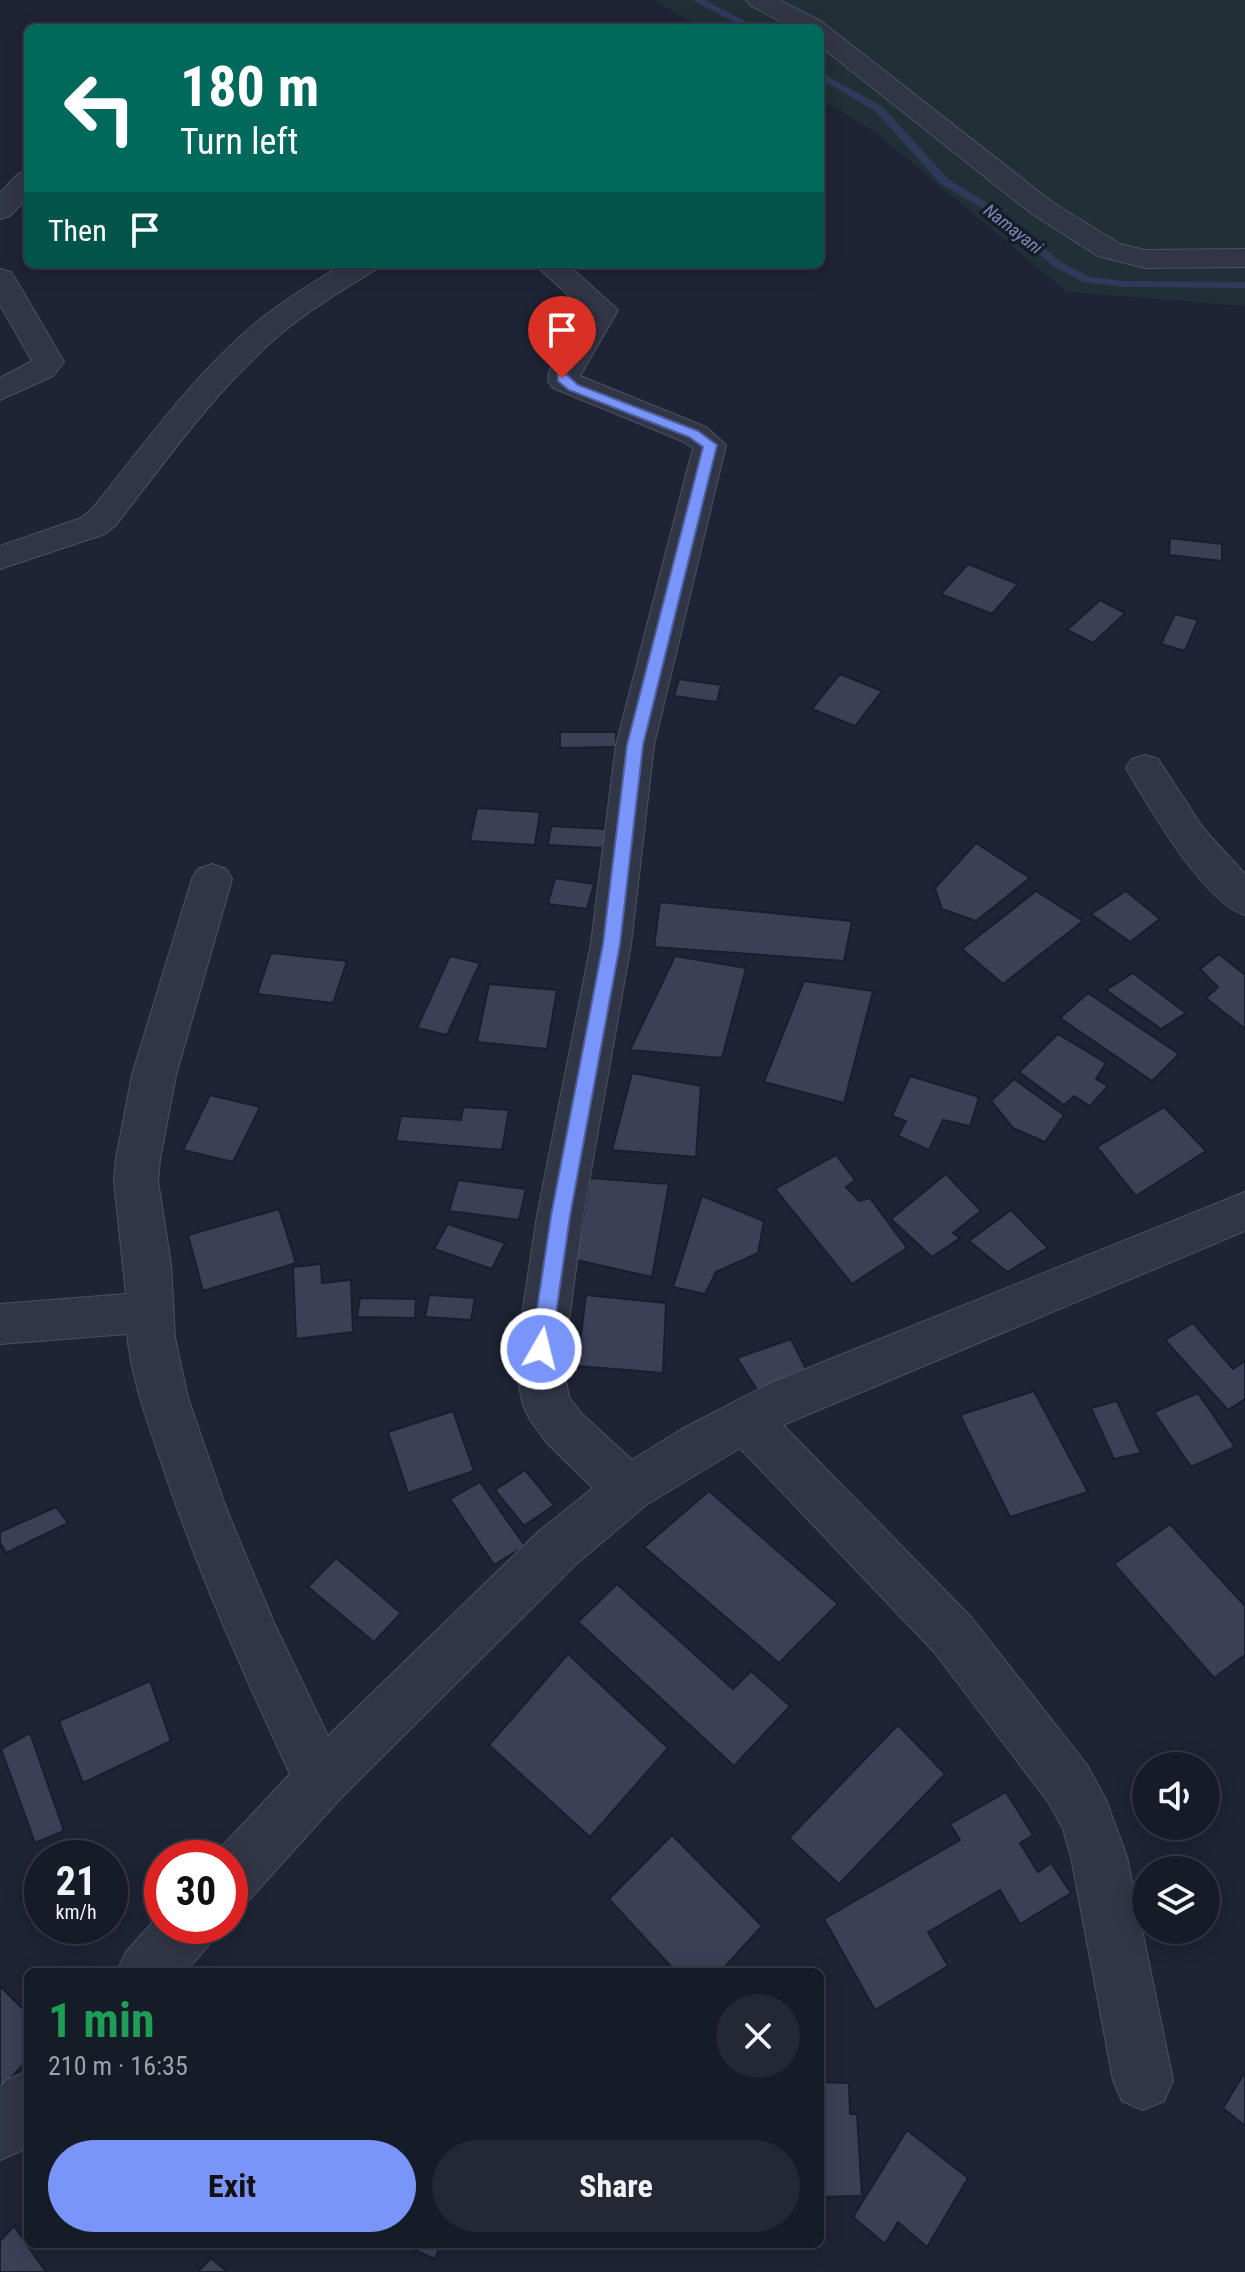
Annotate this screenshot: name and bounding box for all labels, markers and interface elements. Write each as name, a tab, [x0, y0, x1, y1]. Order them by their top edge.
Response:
text: 180 m	[180, 54, 319, 120]
icon: left	[48, 56, 152, 160]
text: Turn left	[180, 121, 298, 163]
water label: Namayani	[980, 199, 1048, 259]
icon: arrive	[123, 208, 167, 252]
text: Then	[48, 213, 107, 248]
pin	[528, 296, 596, 378]
icon: arrive	[540, 308, 584, 352]
position arrow	[499, 1307, 583, 1391]
map controls	[1132, 1752, 1220, 1944]
button: sound	[1132, 1752, 1220, 1840]
speed limit sign: 30	[144, 1840, 248, 1944]
button: layers	[1132, 1856, 1220, 1944]
text: 21	[56, 1858, 96, 1905]
text: km/h	[55, 1900, 97, 1924]
text: 1 min	[48, 1992, 155, 2049]
button: close	[716, 1994, 800, 2078]
text: 210 m · 16:35	[48, 2051, 188, 2081]
button: Exit	[48, 2140, 416, 2232]
button: Share	[432, 2140, 800, 2232]

